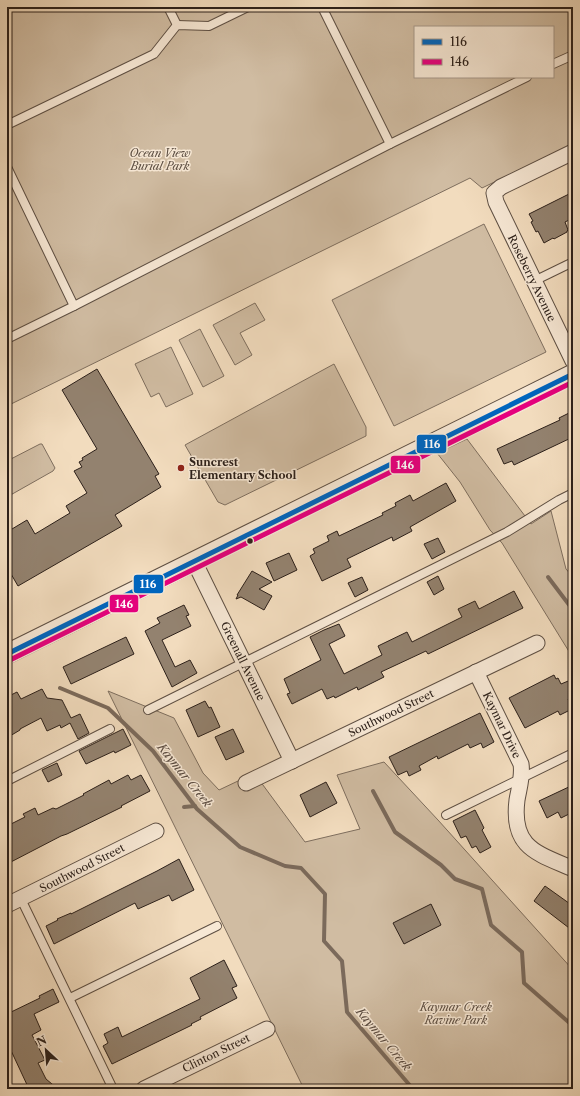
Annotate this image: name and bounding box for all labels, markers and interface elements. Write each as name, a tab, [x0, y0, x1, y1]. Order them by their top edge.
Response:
legend	[414, 26, 554, 78]
text: 116	[450, 34, 467, 49]
text: 146	[450, 54, 469, 69]
park label: Ocean View Burial Park	[129, 146, 191, 173]
street label: Roseberry Avenue	[505, 232, 559, 324]
line badge: 116	[416, 434, 447, 454]
text: 116	[424, 437, 441, 451]
place label: Suncrest Elementary School	[189, 455, 296, 482]
line badge: 146	[390, 455, 421, 474]
text: 146	[396, 458, 414, 472]
marker: Suncrest Elementary School	[176, 463, 186, 473]
unlabelled marker	[245, 536, 255, 546]
line badge: 116	[133, 574, 164, 594]
text: 116	[140, 577, 157, 591]
line badge: 146	[109, 594, 139, 613]
text: 146	[115, 597, 133, 611]
street label: Greenall Avenue	[218, 619, 268, 703]
street label: Southwood Street	[346, 686, 436, 740]
street label: Kaymar Drive	[480, 689, 524, 761]
water label: Kaymar Creek	[154, 739, 216, 811]
street label: Southwood Street	[37, 840, 127, 896]
park label: Kaymar Creek Ravine Park	[419, 1000, 492, 1027]
water label: Kaymar Creek	[352, 1003, 415, 1074]
north arrow	[26, 1030, 66, 1070]
street label: Clinton Street	[180, 1031, 252, 1075]
text: N	[34, 1032, 49, 1049]

